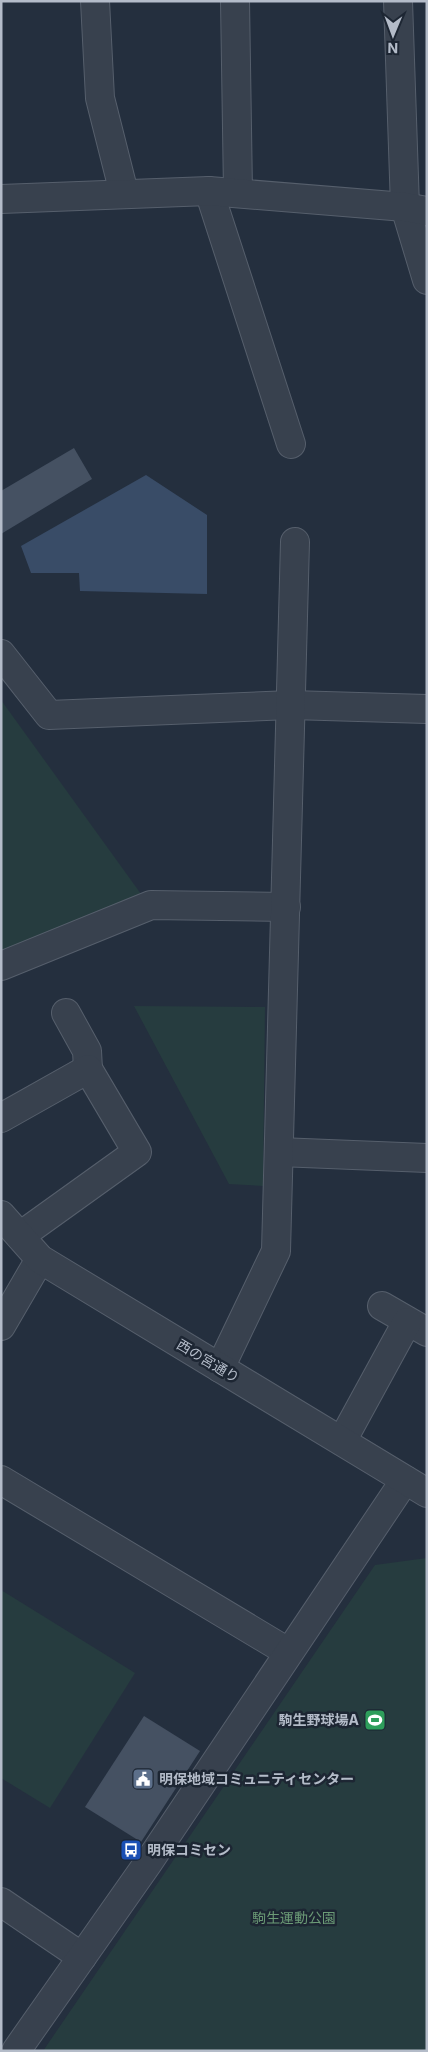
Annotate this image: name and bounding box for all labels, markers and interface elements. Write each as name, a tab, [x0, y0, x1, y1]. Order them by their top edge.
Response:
north arrow	[368, 10, 418, 60]
text: N	[387, 40, 398, 57]
street label: 西の宮通り	[174, 1335, 243, 1386]
sports icon: 駒生野球場A	[363, 1708, 387, 1732]
place label: 駒生野球場A	[279, 1711, 360, 1728]
public building icon: 明保地域コミュニティセンター	[131, 1767, 155, 1791]
place label: 明保地域コミュニティセンター	[159, 1770, 354, 1787]
bus stop icon: 明保コミセン	[119, 1838, 143, 1862]
place label: 明保コミセン	[147, 1841, 231, 1858]
park label: 駒生運動公園	[252, 1909, 336, 1926]

